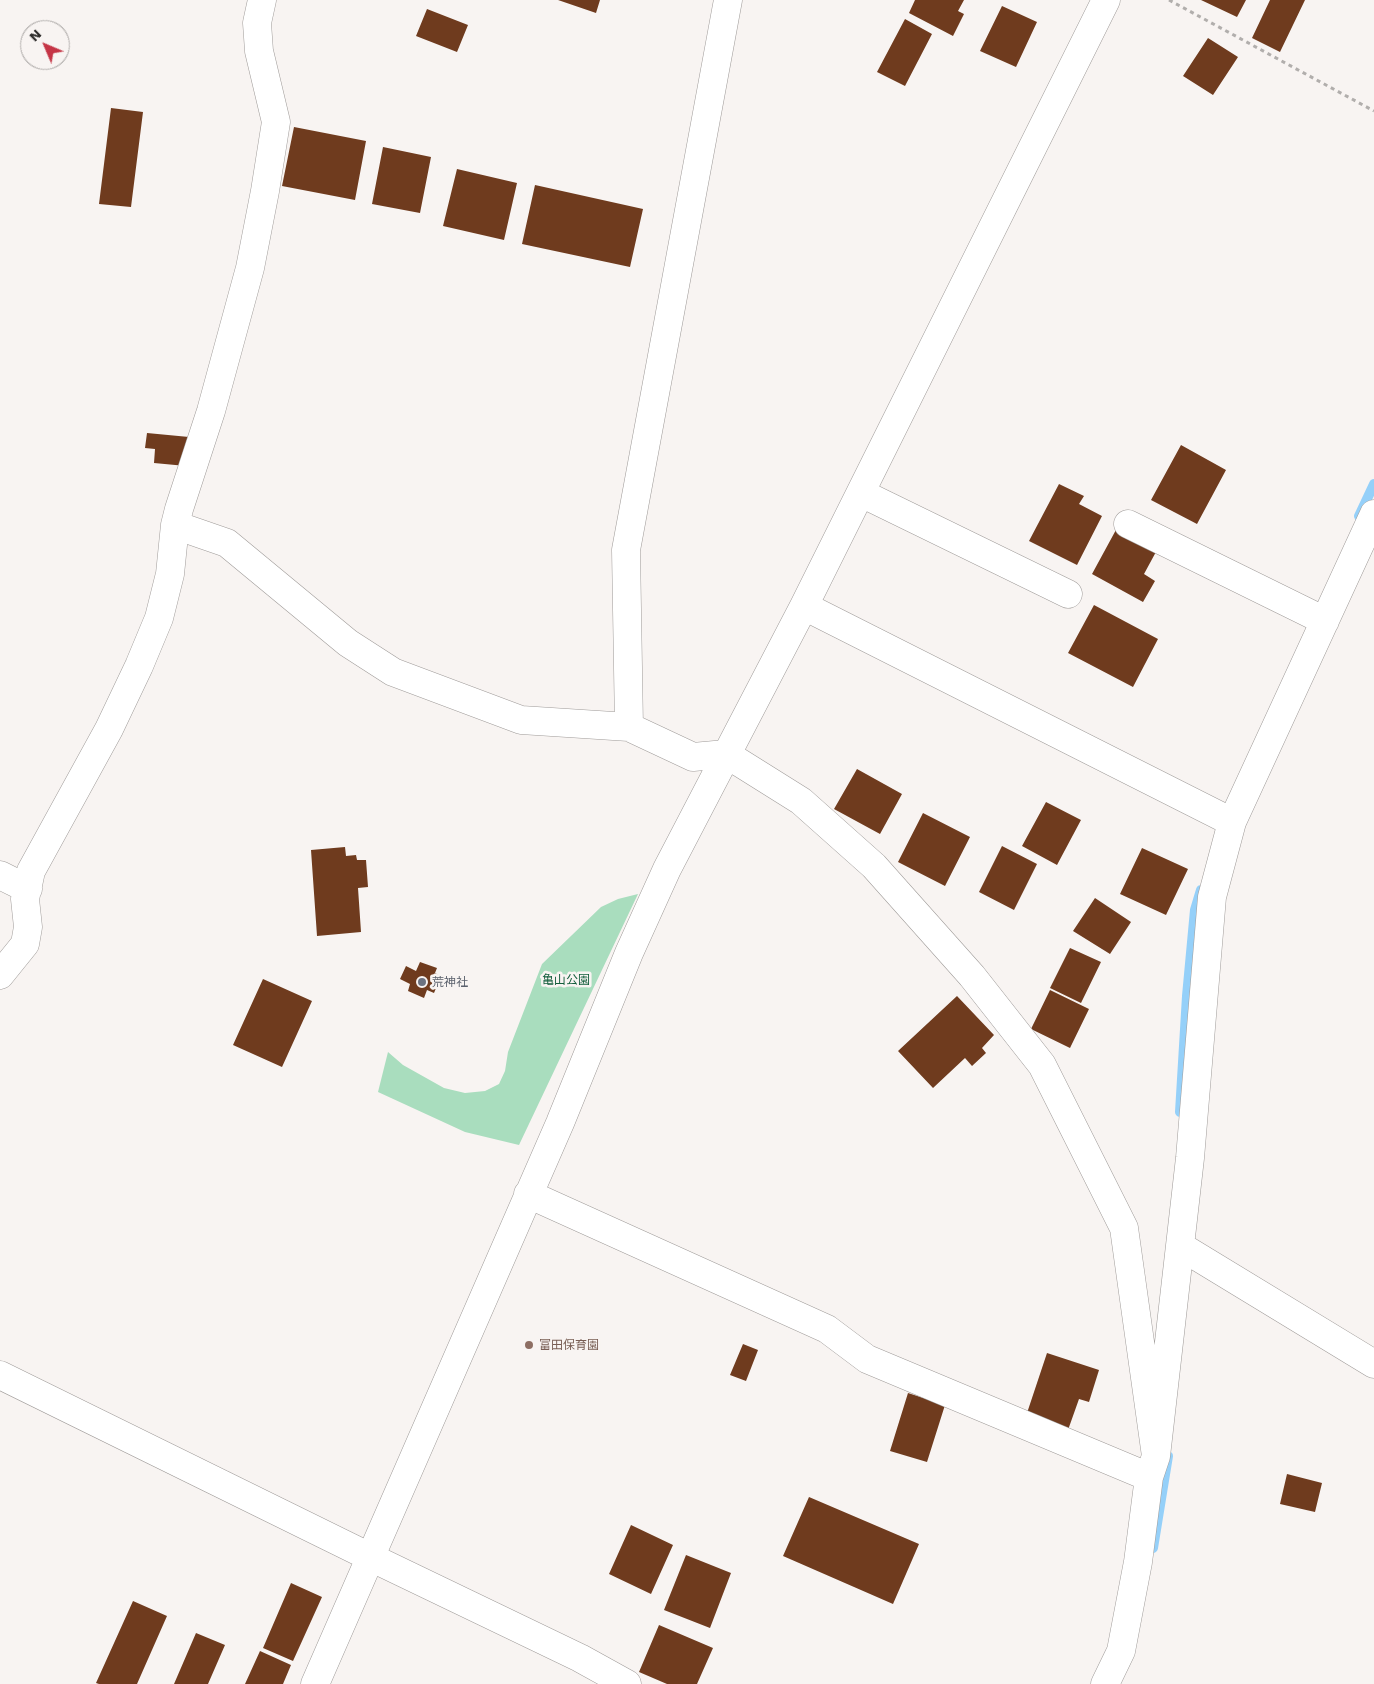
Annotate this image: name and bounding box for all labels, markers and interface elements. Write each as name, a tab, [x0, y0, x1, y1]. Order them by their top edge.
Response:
north arrow	[20, 20, 70, 70]
text: N	[26, 26, 44, 44]
park label: 亀山公園	[542, 973, 590, 987]
place label: 荒神社	[432, 975, 468, 989]
marker: 荒神社	[416, 976, 428, 988]
place label: 富田保育園	[539, 1338, 599, 1352]
marker: 富田保育園	[523, 1339, 535, 1351]

